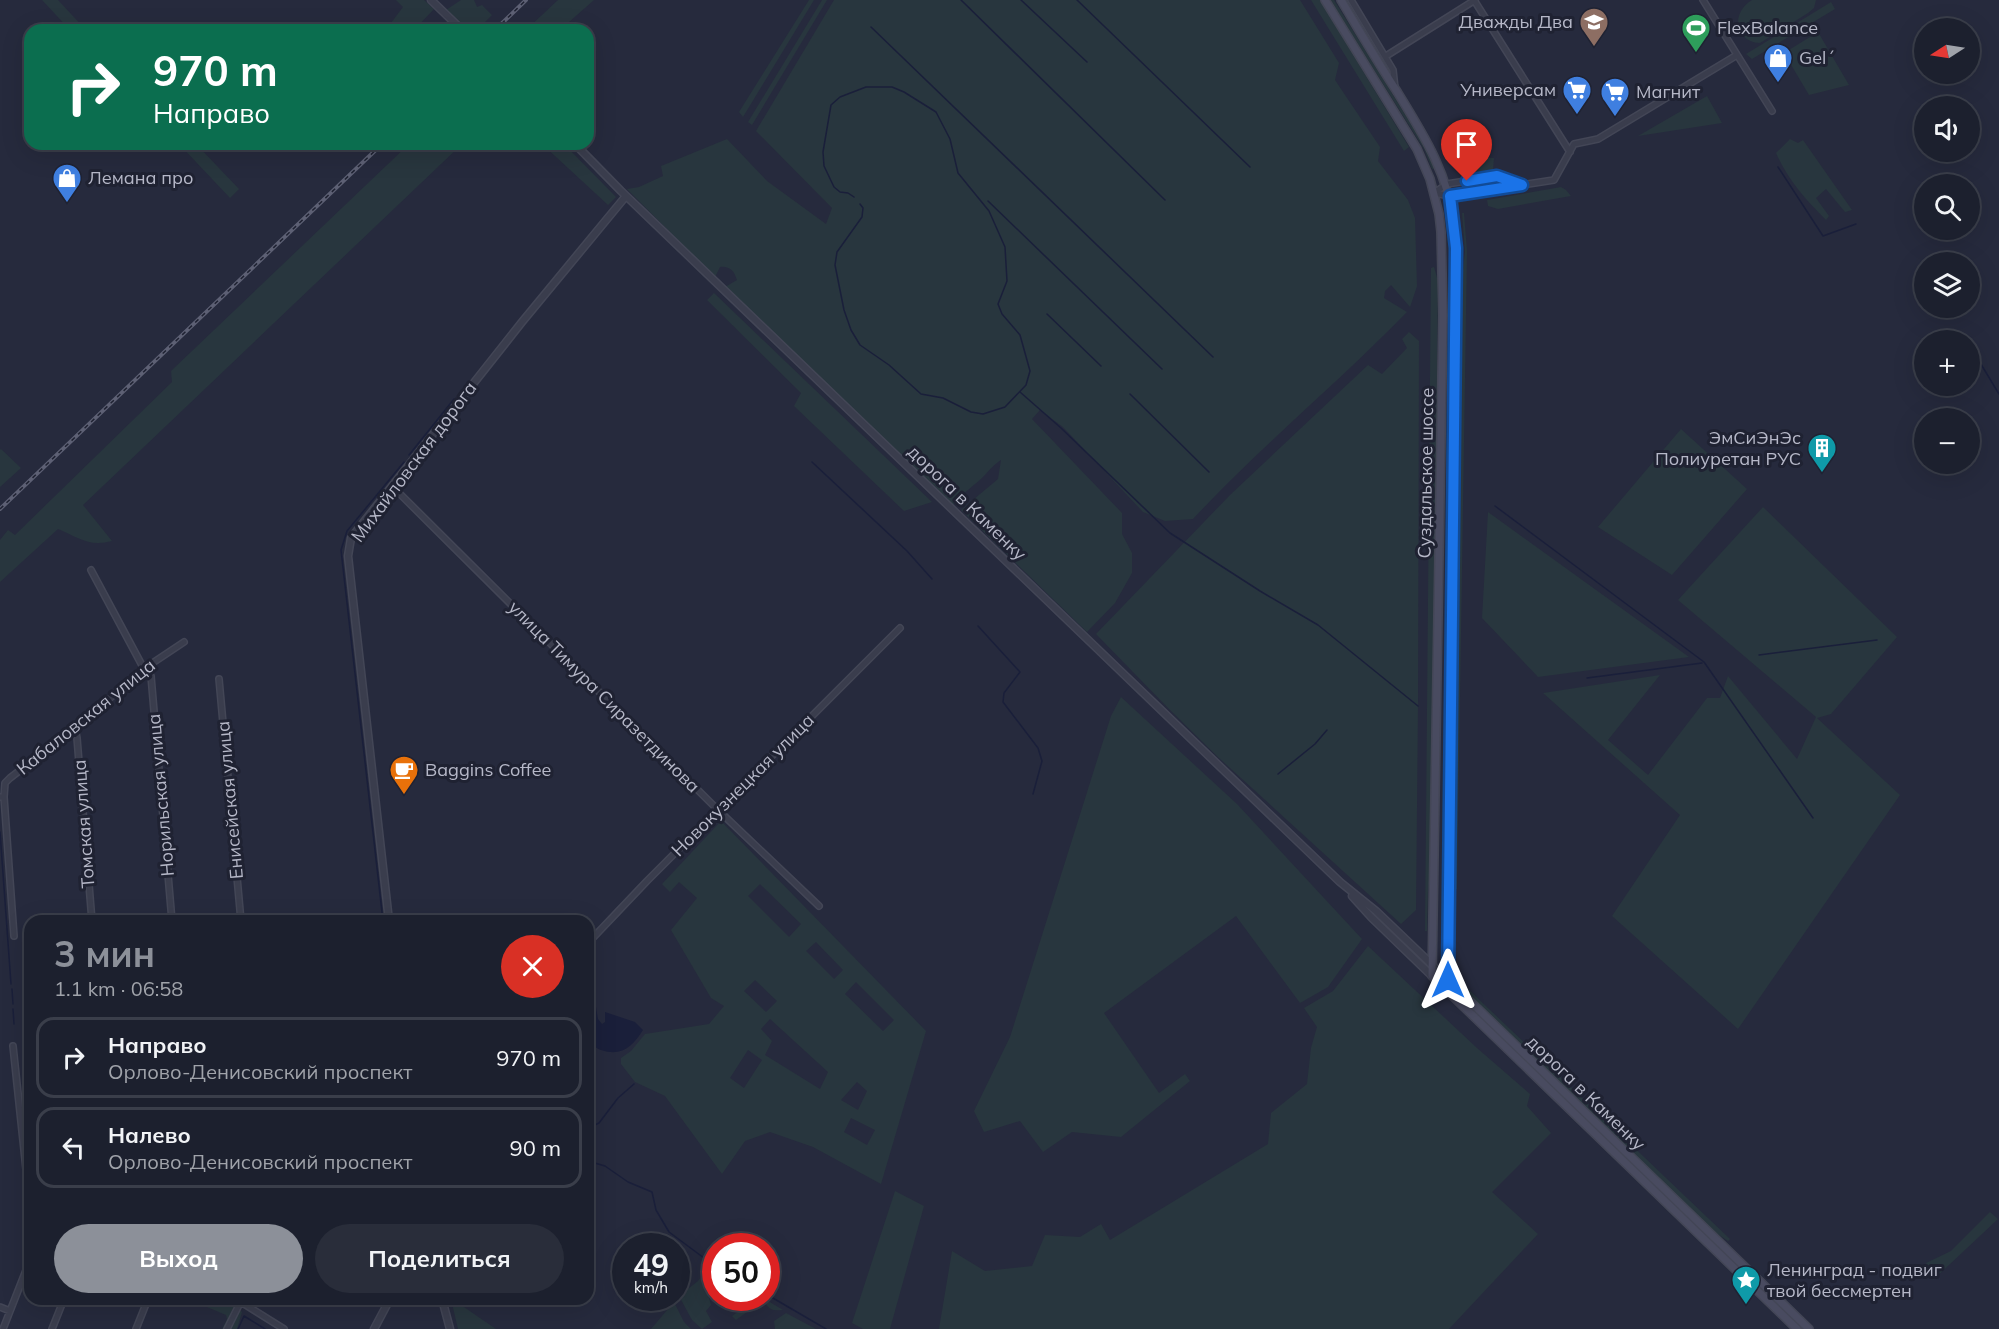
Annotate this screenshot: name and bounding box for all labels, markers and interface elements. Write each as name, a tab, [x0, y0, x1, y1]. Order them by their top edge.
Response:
school or university icon: Дважды Два	[1578, 6, 1610, 48]
place label: Дважды Два	[1459, 10, 1573, 33]
sports icon: FlexBalance	[1680, 12, 1712, 54]
place label: FlexBalance	[1717, 16, 1818, 39]
north arrow	[1914, 18, 1980, 84]
map controls	[1914, 18, 1980, 474]
shop icon: Gel´	[1762, 42, 1794, 84]
text: 970 m	[153, 44, 278, 97]
place label: Gel´	[1799, 46, 1835, 69]
icon: right	[54, 48, 132, 126]
supermarket icon: Универсам	[1561, 74, 1593, 116]
supermarket icon: Магнит	[1599, 76, 1631, 118]
place label: Универсам	[1459, 78, 1556, 101]
place label: Магнит	[1636, 80, 1701, 103]
text: Направо	[153, 96, 270, 130]
button: sound	[1914, 96, 1980, 162]
pin	[1441, 119, 1492, 181]
icon: arrive	[1450, 128, 1483, 161]
shop icon: Лемана про	[51, 162, 83, 204]
place label: Лемана про	[88, 166, 193, 189]
button: search	[1914, 174, 1980, 240]
button: layers	[1914, 252, 1980, 318]
button: +	[1914, 330, 1980, 396]
street label: Михайловская дорога	[346, 377, 481, 546]
street label: Суздальское шоссе	[1413, 387, 1438, 558]
button: −	[1914, 408, 1980, 474]
place label: ЭмСиЭнЭс Полиуретан РУС	[1655, 426, 1801, 470]
building icon: ЭмСиЭнЭс Полиуретан РУС	[1806, 432, 1838, 474]
street label: дорога в Каменку	[903, 440, 1032, 565]
street label: улица Тимура Сиразетдинова	[504, 596, 705, 797]
street label: Кабаловская улица	[12, 654, 160, 780]
street label: Новокузнецкая улица	[666, 708, 819, 861]
street label: Норильская улица	[142, 713, 179, 877]
street label: Енисейская улица	[211, 720, 248, 880]
cafe icon: Baggins Coffee	[388, 754, 420, 796]
place label: Baggins Coffee	[425, 758, 551, 781]
street label: Томская улица	[68, 759, 99, 889]
text: 3 мин	[54, 931, 155, 976]
button: close	[501, 935, 564, 998]
position arrow	[1416, 948, 1480, 1012]
text: 1.1 km · 06:58	[54, 976, 183, 1001]
street label: дорога в Каменку	[1522, 1030, 1651, 1155]
text: Направо	[108, 1031, 206, 1059]
icon: right	[57, 1041, 90, 1074]
text: 970 m	[496, 1044, 561, 1072]
text: Орлово-Денисовский проспект	[108, 1059, 412, 1084]
text: Налево	[108, 1121, 191, 1149]
icon: left	[57, 1131, 90, 1164]
text: 90 m	[510, 1134, 561, 1162]
text: Орлово-Денисовский проспект	[108, 1149, 412, 1174]
button: Выход	[54, 1224, 303, 1293]
button: Поделиться	[315, 1224, 564, 1293]
speed limit sign: 50	[702, 1233, 780, 1311]
text: 49	[633, 1246, 669, 1284]
place label: Ленинград - подвиг твой бессмертен	[1767, 1258, 1942, 1302]
place icon: Ленинград - подвиг твой бессмертен	[1730, 1264, 1762, 1306]
text: km/h	[634, 1278, 668, 1297]

